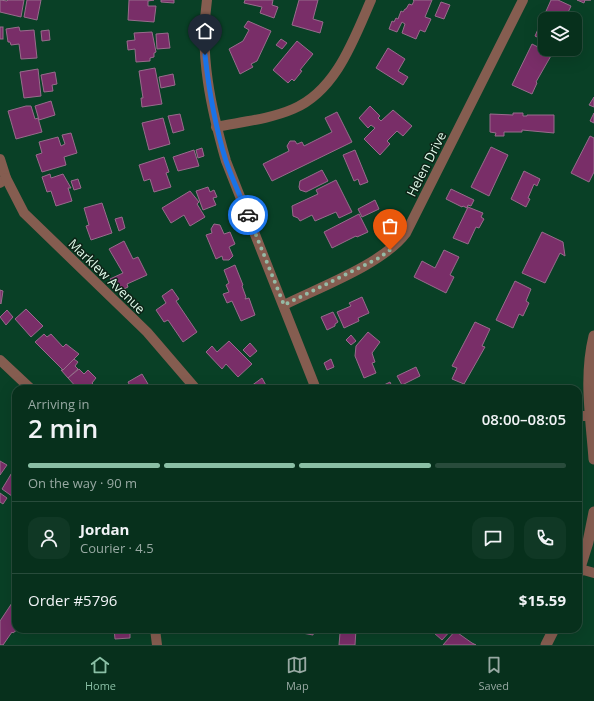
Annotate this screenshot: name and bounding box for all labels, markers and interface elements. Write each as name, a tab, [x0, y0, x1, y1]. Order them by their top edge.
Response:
map controls	[538, 12, 582, 56]
button: layers	[538, 12, 582, 56]
pin	[188, 14, 222, 55]
icon: home	[194, 20, 216, 42]
street label: Helen Drive	[402, 128, 450, 200]
courier	[228, 195, 268, 235]
icon: car	[237, 204, 259, 226]
pin	[373, 209, 407, 250]
icon: bag	[379, 215, 401, 237]
street label: Marklew Avenue	[65, 235, 149, 317]
text: Arriving in	[28, 395, 90, 413]
text: 08:00–08:05	[482, 409, 566, 429]
text: 2 min	[28, 410, 98, 446]
text: On the way · 90 m	[28, 474, 137, 492]
button: person	[28, 517, 70, 559]
button: chat	[472, 517, 514, 559]
button: phone	[524, 517, 566, 559]
text: Jordan	[80, 519, 129, 539]
text: Courier · 4.5	[80, 539, 154, 557]
text: Order #5796	[28, 590, 117, 610]
text: $15.59	[519, 590, 566, 610]
tab: Home	[85, 654, 116, 693]
tab: Map	[286, 654, 309, 693]
tab: Saved	[478, 654, 509, 693]

